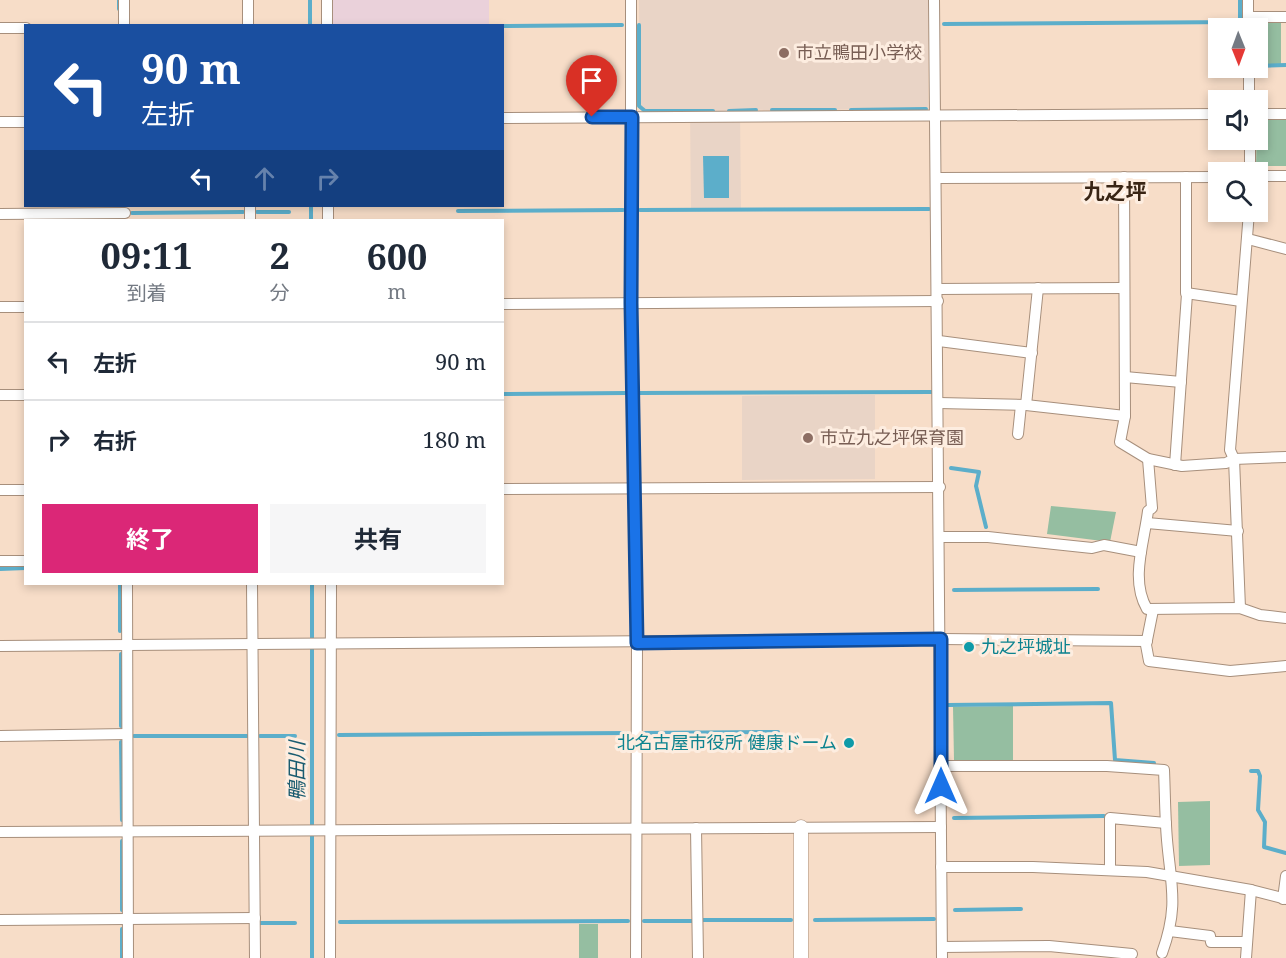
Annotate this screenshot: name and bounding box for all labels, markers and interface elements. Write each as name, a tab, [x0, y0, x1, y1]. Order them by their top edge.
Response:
north arrow	[1208, 18, 1268, 78]
map controls	[1208, 18, 1268, 222]
text: 90 m	[141, 39, 241, 96]
place label: 市立鴨田小学校	[796, 40, 922, 64]
marker: 市立鴨田小学校	[777, 46, 791, 60]
icon: left	[42, 48, 120, 126]
pin	[566, 55, 617, 117]
icon: arrive	[575, 64, 608, 97]
button: sound	[1208, 90, 1268, 150]
text: 左折	[141, 95, 195, 132]
icon: left	[185, 162, 218, 195]
icon: ahead	[248, 162, 281, 195]
icon: right	[311, 162, 344, 195]
button: search	[1208, 162, 1268, 222]
district label: 九之坪	[1084, 177, 1147, 205]
text: 09:11	[101, 231, 193, 280]
text: 2	[269, 231, 290, 280]
text: 600	[366, 232, 427, 281]
text: m	[387, 278, 406, 305]
text: 到着	[127, 279, 167, 306]
text: 分	[270, 279, 290, 306]
icon: left	[42, 345, 75, 378]
text: 90 m	[435, 346, 486, 376]
text: 左折	[93, 347, 137, 377]
icon: right	[42, 423, 75, 456]
text: 180 m	[423, 424, 486, 454]
text: 右折	[93, 425, 137, 455]
place label: 市立九之坪保育園	[820, 425, 964, 449]
marker: 市立九之坪保育園	[801, 431, 815, 445]
button: 終了	[42, 504, 258, 573]
button: 共有	[270, 504, 486, 573]
place label: 九之坪城址	[981, 634, 1071, 658]
marker: 九之坪城址	[962, 640, 976, 654]
place label: 北名古屋市役所 健康ドーム	[617, 730, 837, 754]
marker: 北名古屋市役所 健康ドーム	[842, 736, 856, 750]
water label: 鴨田川	[283, 739, 310, 801]
position arrow	[909, 754, 973, 818]

